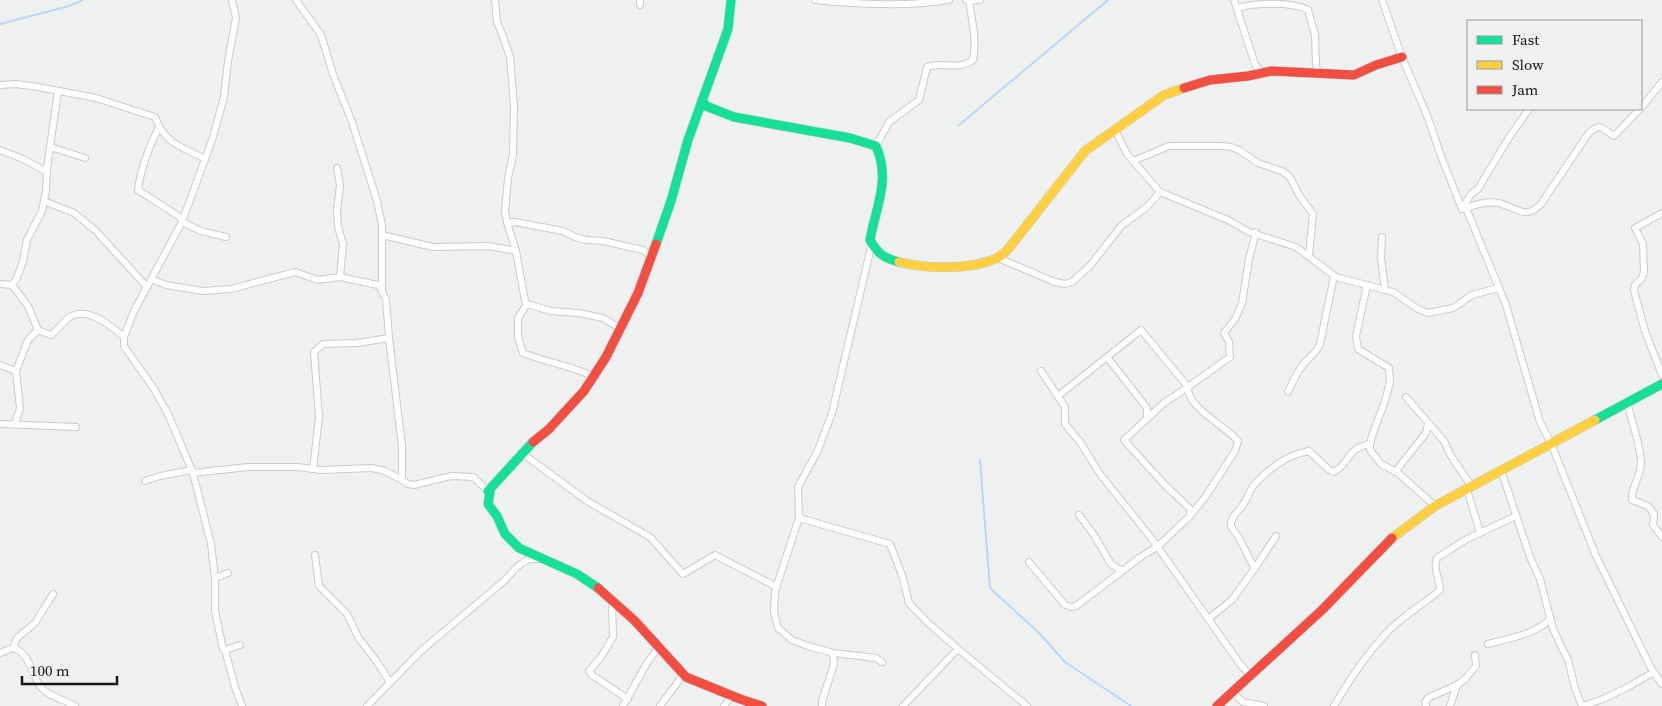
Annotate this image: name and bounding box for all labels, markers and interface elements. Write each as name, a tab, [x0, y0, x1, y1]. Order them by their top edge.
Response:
legend	[1467, 20, 1642, 110]
text: Fast	[1512, 29, 1539, 50]
text: Slow	[1512, 54, 1544, 75]
text: Jam	[1511, 79, 1539, 100]
scale bar	[22, 654, 118, 686]
text: 100 m	[30, 660, 70, 681]

